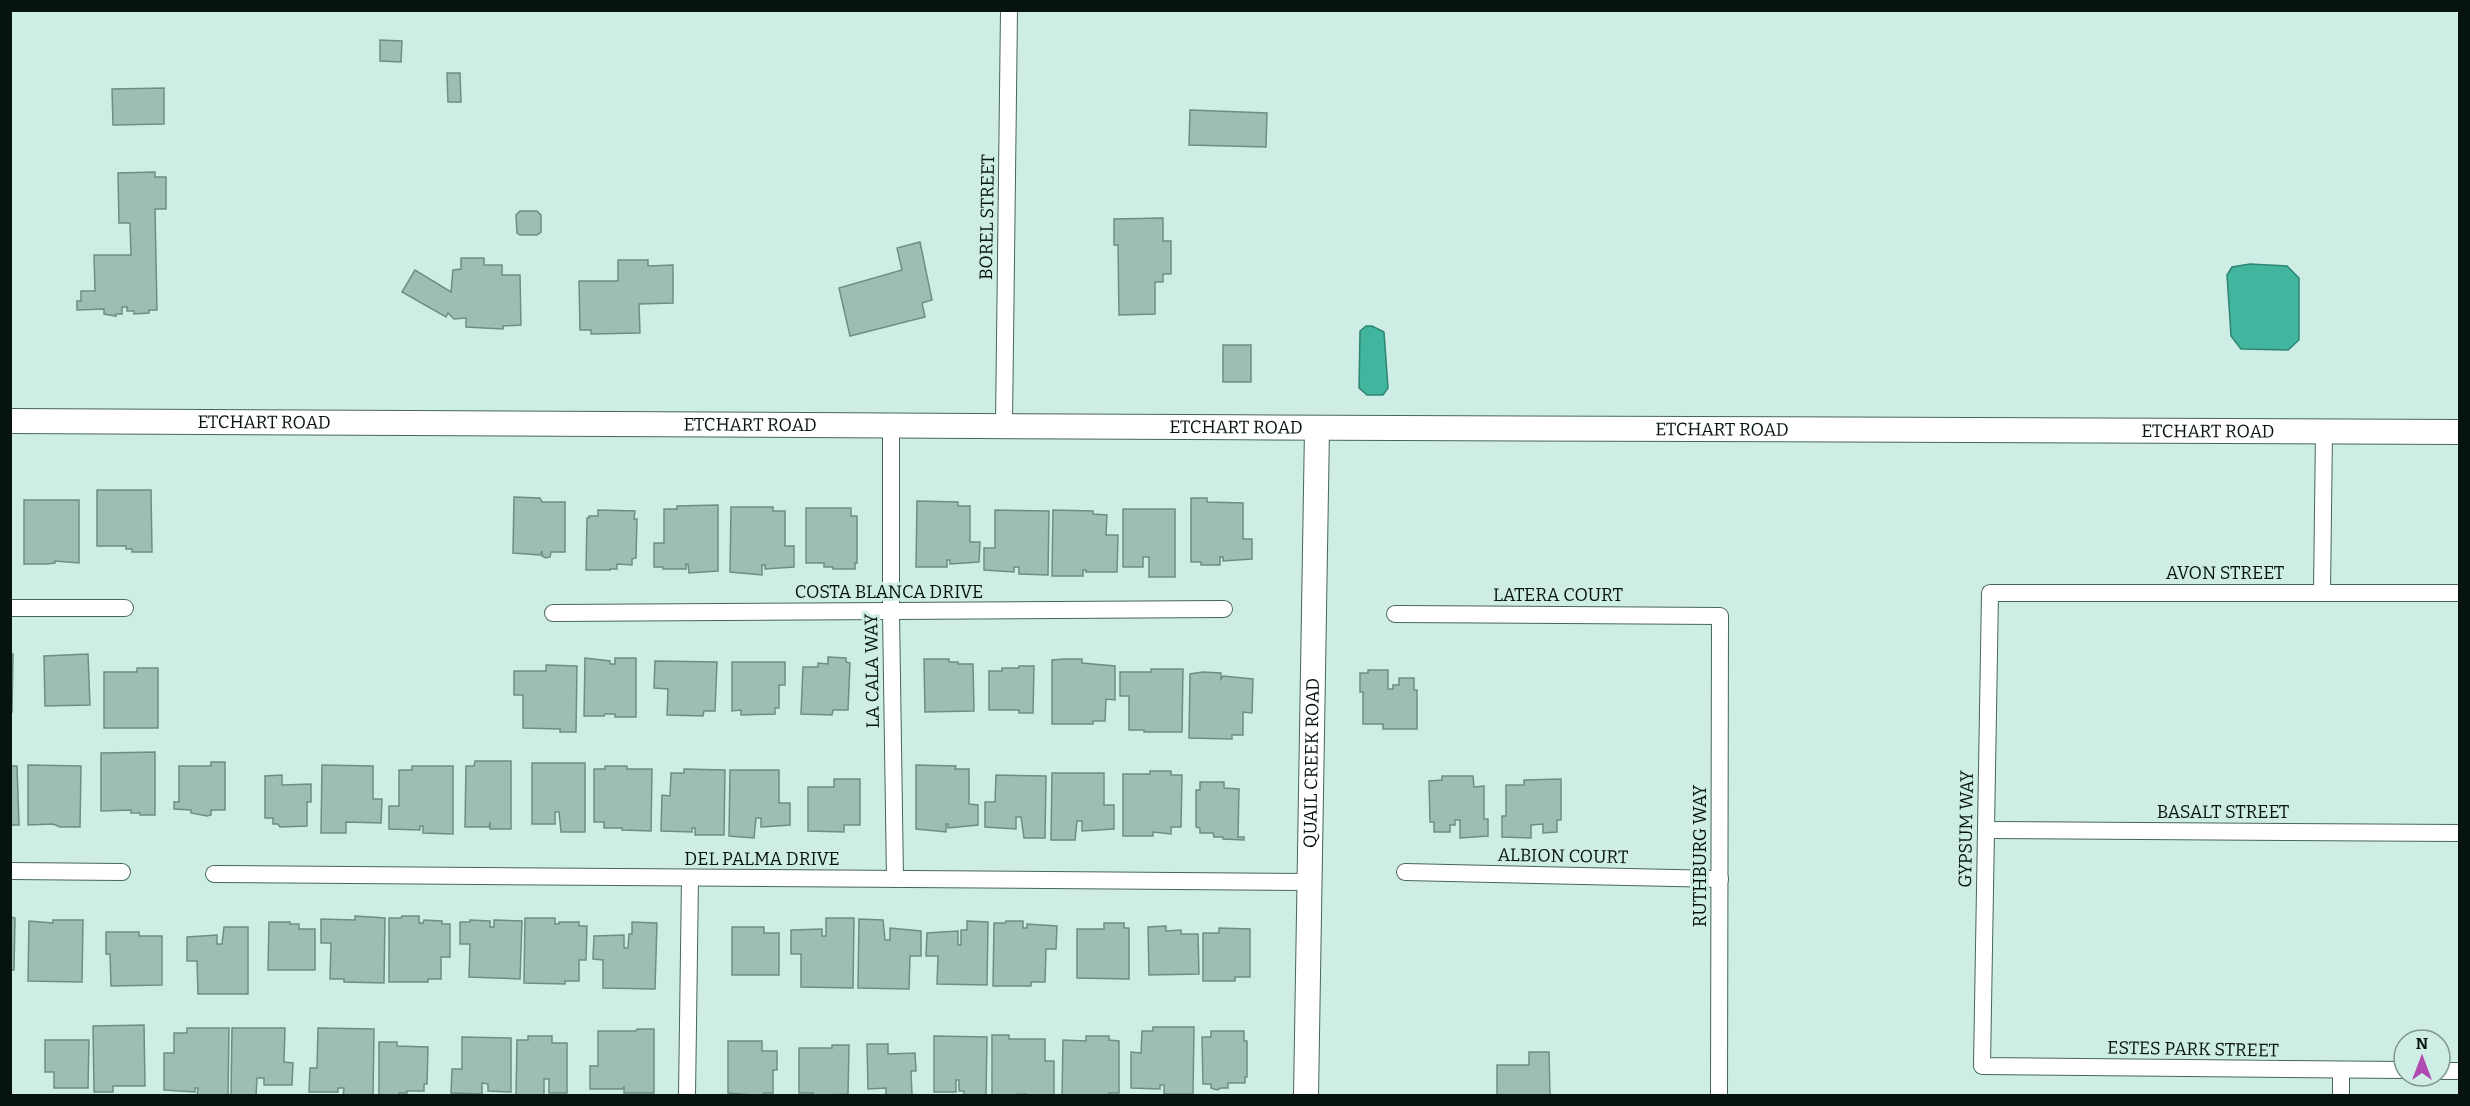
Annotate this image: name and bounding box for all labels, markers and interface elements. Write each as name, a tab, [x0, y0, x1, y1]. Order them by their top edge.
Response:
street label: BOREL STREET	[975, 154, 999, 280]
street label: ETCHART ROAD	[197, 411, 331, 434]
street label: ETCHART ROAD	[683, 413, 817, 436]
street label: ETCHART ROAD	[1169, 416, 1303, 439]
street label: ETCHART ROAD	[1655, 418, 1789, 441]
street label: ETCHART ROAD	[2141, 420, 2275, 442]
street label: AVON STREET	[2166, 562, 2285, 584]
street label: COSTA BLANCA DRIVE	[795, 581, 983, 603]
street label: LATERA COURT	[1493, 584, 1623, 606]
street label: LA CALA WAY	[860, 613, 884, 729]
street label: QUAIL CREEK ROAD	[1299, 678, 1324, 848]
street label: GYPSUM WAY	[1954, 770, 1978, 888]
street label: RUTHBURG WAY	[1689, 784, 1711, 927]
street label: BASALT STREET	[2157, 801, 2290, 823]
street label: ALBION COURT	[1497, 844, 1629, 868]
street label: DEL PALMA DRIVE	[684, 848, 840, 870]
north arrow	[2392, 1028, 2452, 1088]
text: N	[2416, 1034, 2428, 1053]
street label: ESTES PARK STREET	[2107, 1037, 2279, 1062]

